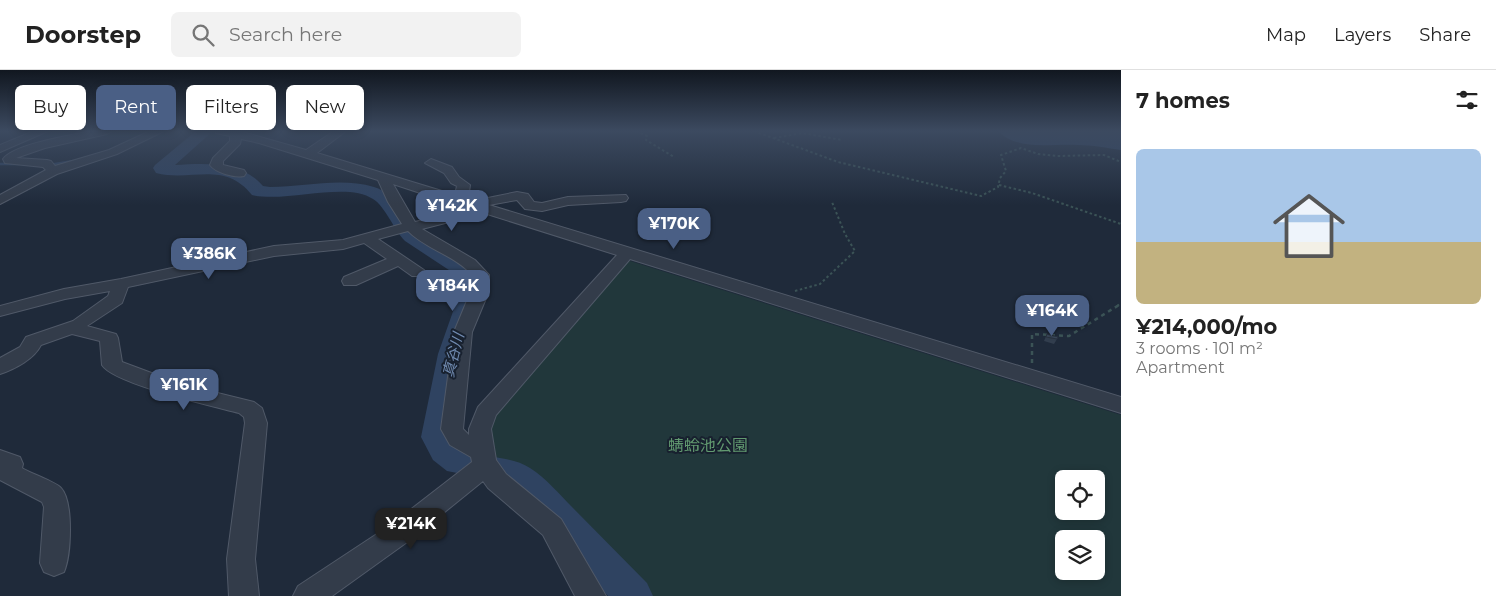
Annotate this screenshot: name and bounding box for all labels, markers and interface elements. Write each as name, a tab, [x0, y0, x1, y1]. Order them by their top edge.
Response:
search box	[171, 12, 521, 57]
text: Doorstep	[25, 20, 141, 49]
icon: search	[189, 21, 217, 49]
text: Search here	[229, 23, 342, 46]
text: Map	[1266, 24, 1306, 46]
text: Layers	[1334, 24, 1391, 46]
text: Share	[1419, 24, 1471, 46]
chip: Buy	[15, 85, 86, 130]
chip: Rent	[96, 85, 176, 130]
chip: Filters	[186, 85, 276, 130]
chip: New	[286, 85, 364, 130]
icon: filters	[1453, 86, 1481, 114]
text: 7 homes	[1136, 88, 1230, 113]
icon: home	[1264, 181, 1354, 271]
pin: ¥142K	[417, 190, 487, 232]
text: ¥142K	[427, 196, 477, 215]
pin: ¥170K	[639, 208, 709, 250]
text: ¥170K	[649, 214, 699, 233]
pin: ¥386K	[174, 238, 244, 280]
text: ¥386K	[182, 244, 236, 263]
pin: ¥184K	[418, 270, 488, 312]
text: ¥184K	[427, 276, 479, 295]
pin: ¥164K	[1017, 294, 1087, 337]
text: ¥164K	[1026, 301, 1078, 320]
text: ¥214,000/mo	[1136, 314, 1277, 339]
water label: 真谷川	[438, 329, 468, 379]
text: 3 rooms · 101 m²	[1136, 339, 1263, 358]
text: Apartment	[1136, 358, 1225, 377]
pin: ¥161K	[149, 368, 219, 411]
text: ¥161K	[161, 375, 207, 394]
park label: 蜻蛉池公園	[668, 436, 748, 455]
map controls	[1055, 470, 1105, 580]
button: locate	[1055, 470, 1105, 520]
pin: ¥214K	[376, 508, 446, 550]
text: ¥214K	[386, 514, 436, 533]
button: layers	[1055, 530, 1105, 580]

